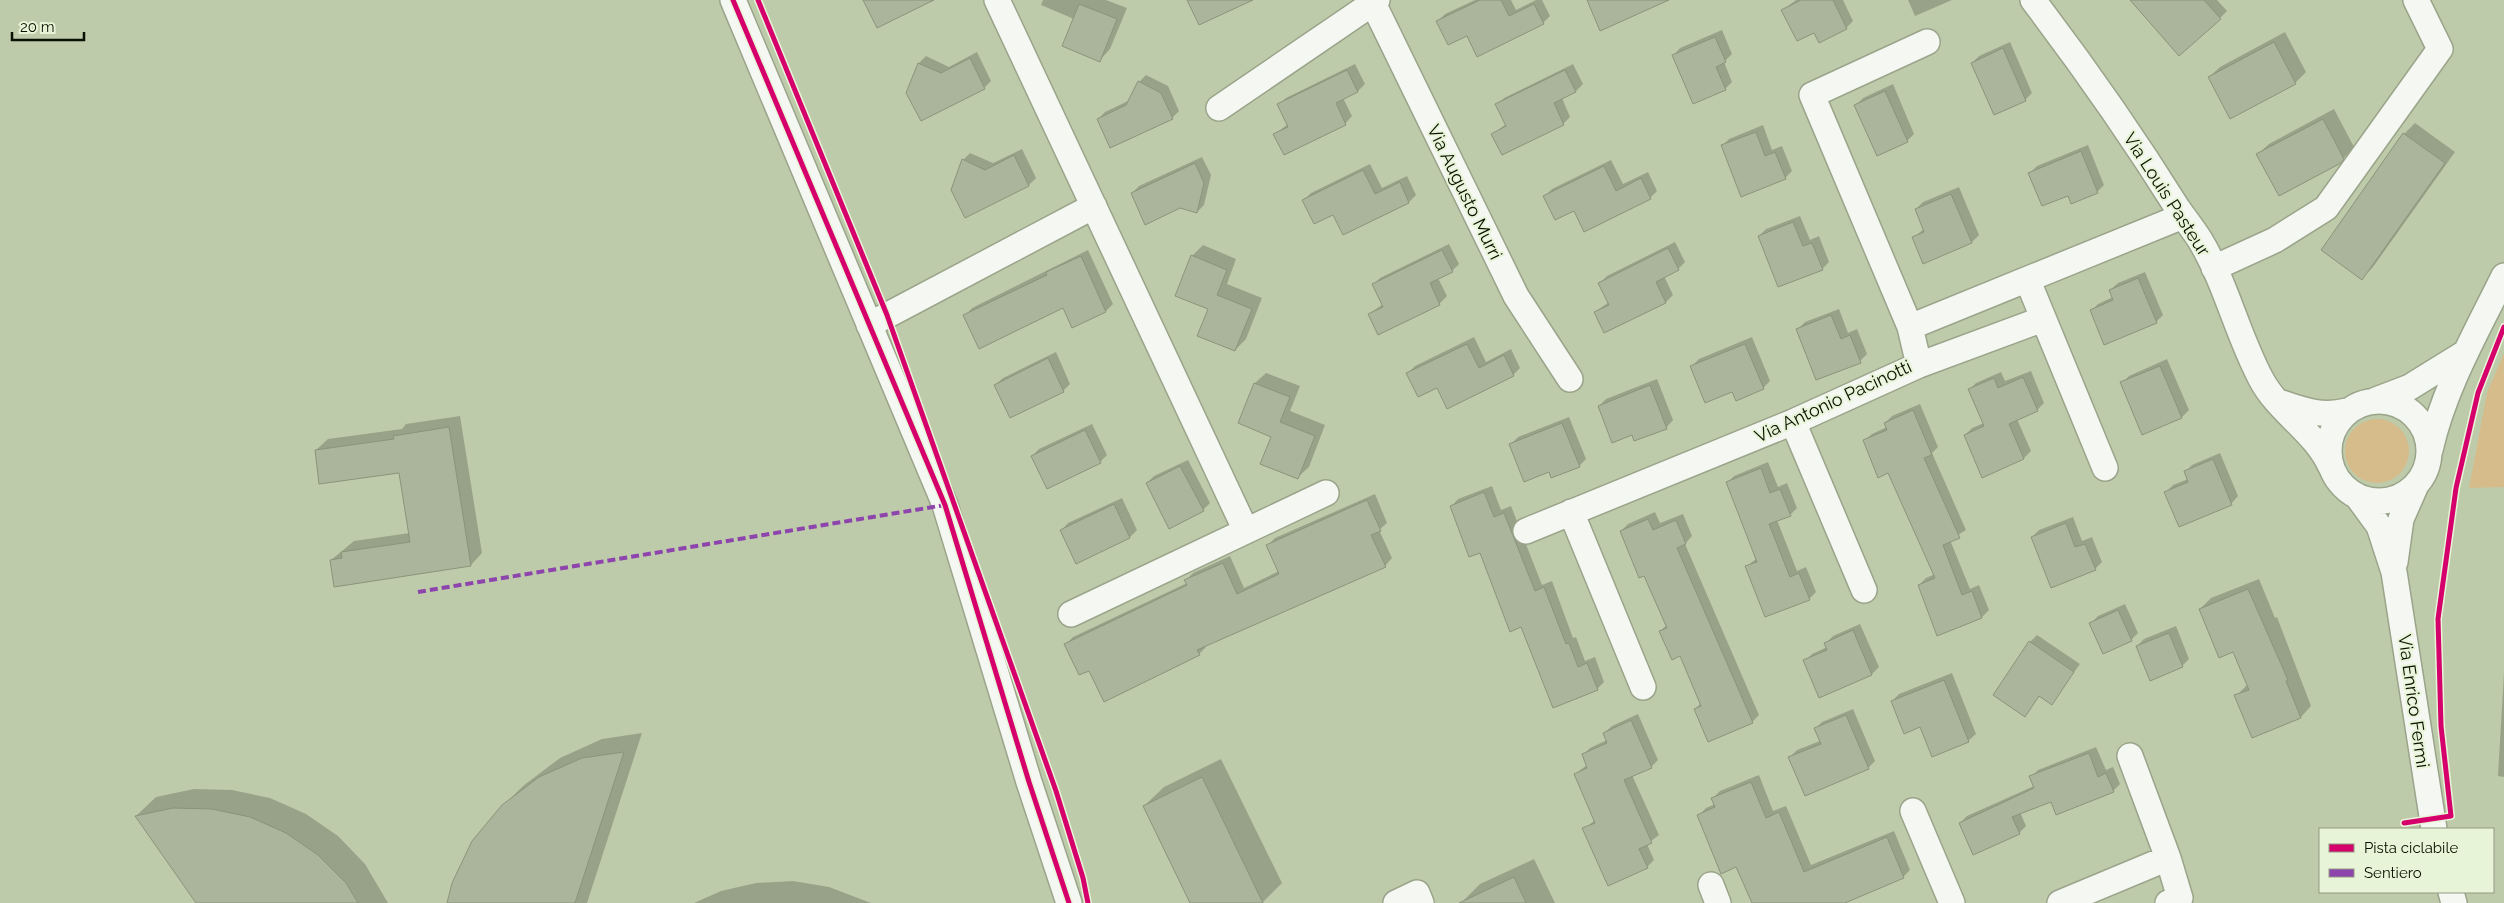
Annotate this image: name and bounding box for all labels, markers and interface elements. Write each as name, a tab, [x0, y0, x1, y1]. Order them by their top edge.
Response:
scale bar	[12, 10, 85, 42]
text: 20 m	[20, 18, 55, 36]
street label: Via Augusto Murri	[1423, 121, 1507, 263]
street label: Via Louis Pasteur	[2119, 129, 2215, 260]
street label: Via Antonio Pacinotti	[1751, 355, 1915, 447]
street label: Via Enrico Fermi	[2394, 633, 2434, 769]
legend	[2319, 828, 2494, 893]
text: Pista ciclabile	[2364, 839, 2458, 857]
text: Sentiero	[2364, 864, 2422, 882]

